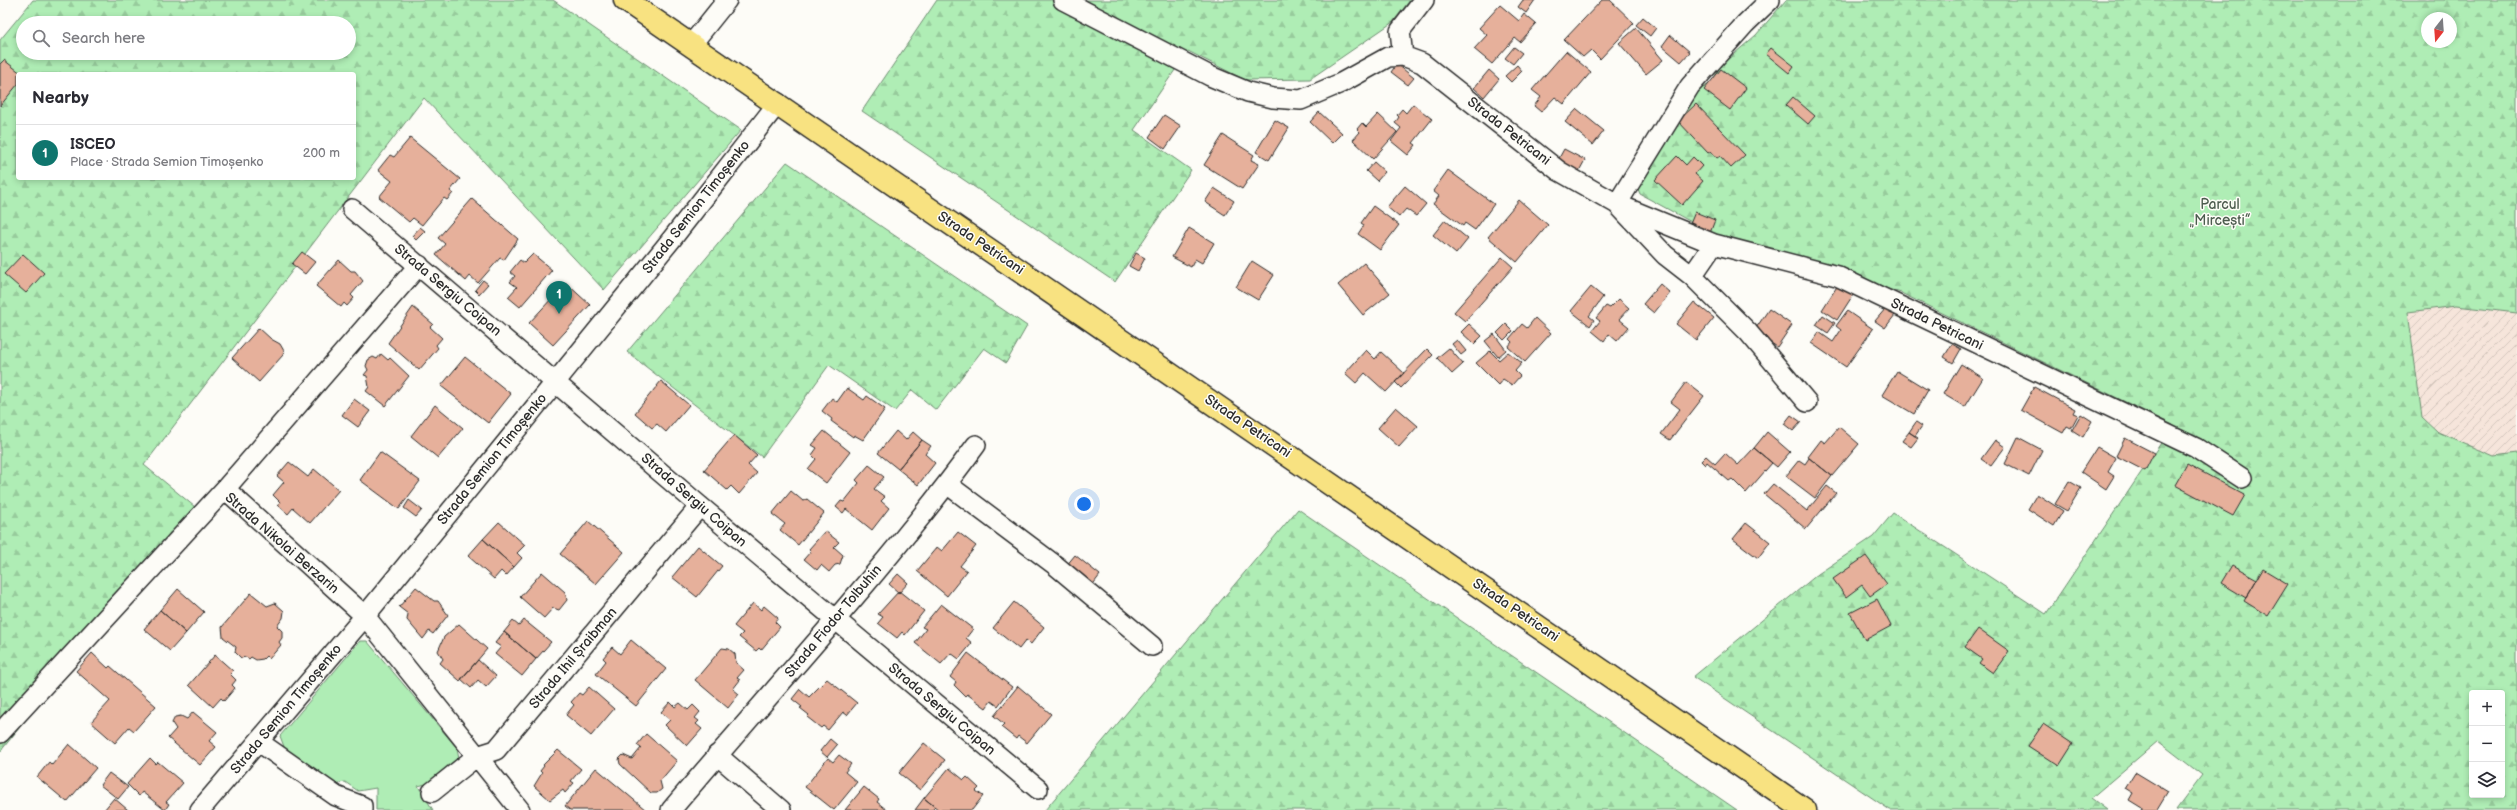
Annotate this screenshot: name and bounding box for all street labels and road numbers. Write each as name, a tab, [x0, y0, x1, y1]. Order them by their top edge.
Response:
street label: Strada Petricani	[1464, 93, 1554, 169]
street label: Strada Semion Timoșenko	[639, 137, 753, 277]
street label: Strada Petricani	[934, 208, 1028, 278]
street label: Strada Sergiu Coipan	[391, 240, 505, 340]
street label: Strada Petricani	[1888, 294, 1986, 354]
street label: Strada Semion Timoșenko	[434, 390, 550, 528]
street label: Strada Petricani	[1201, 391, 1295, 461]
street label: Strada Sergiu Coipan	[638, 449, 750, 551]
street label: Strada Nikolai Berzarin	[222, 489, 343, 597]
street label: Strada Fiodor Tolbuhin	[781, 561, 885, 681]
street label: Strada Petricani	[1469, 575, 1563, 645]
street label: Strada Ihil Șraibman	[526, 604, 620, 712]
street label: Strada Semion Timoșenko	[227, 641, 345, 777]
street label: Strada Sergiu Coipan	[885, 659, 999, 759]

